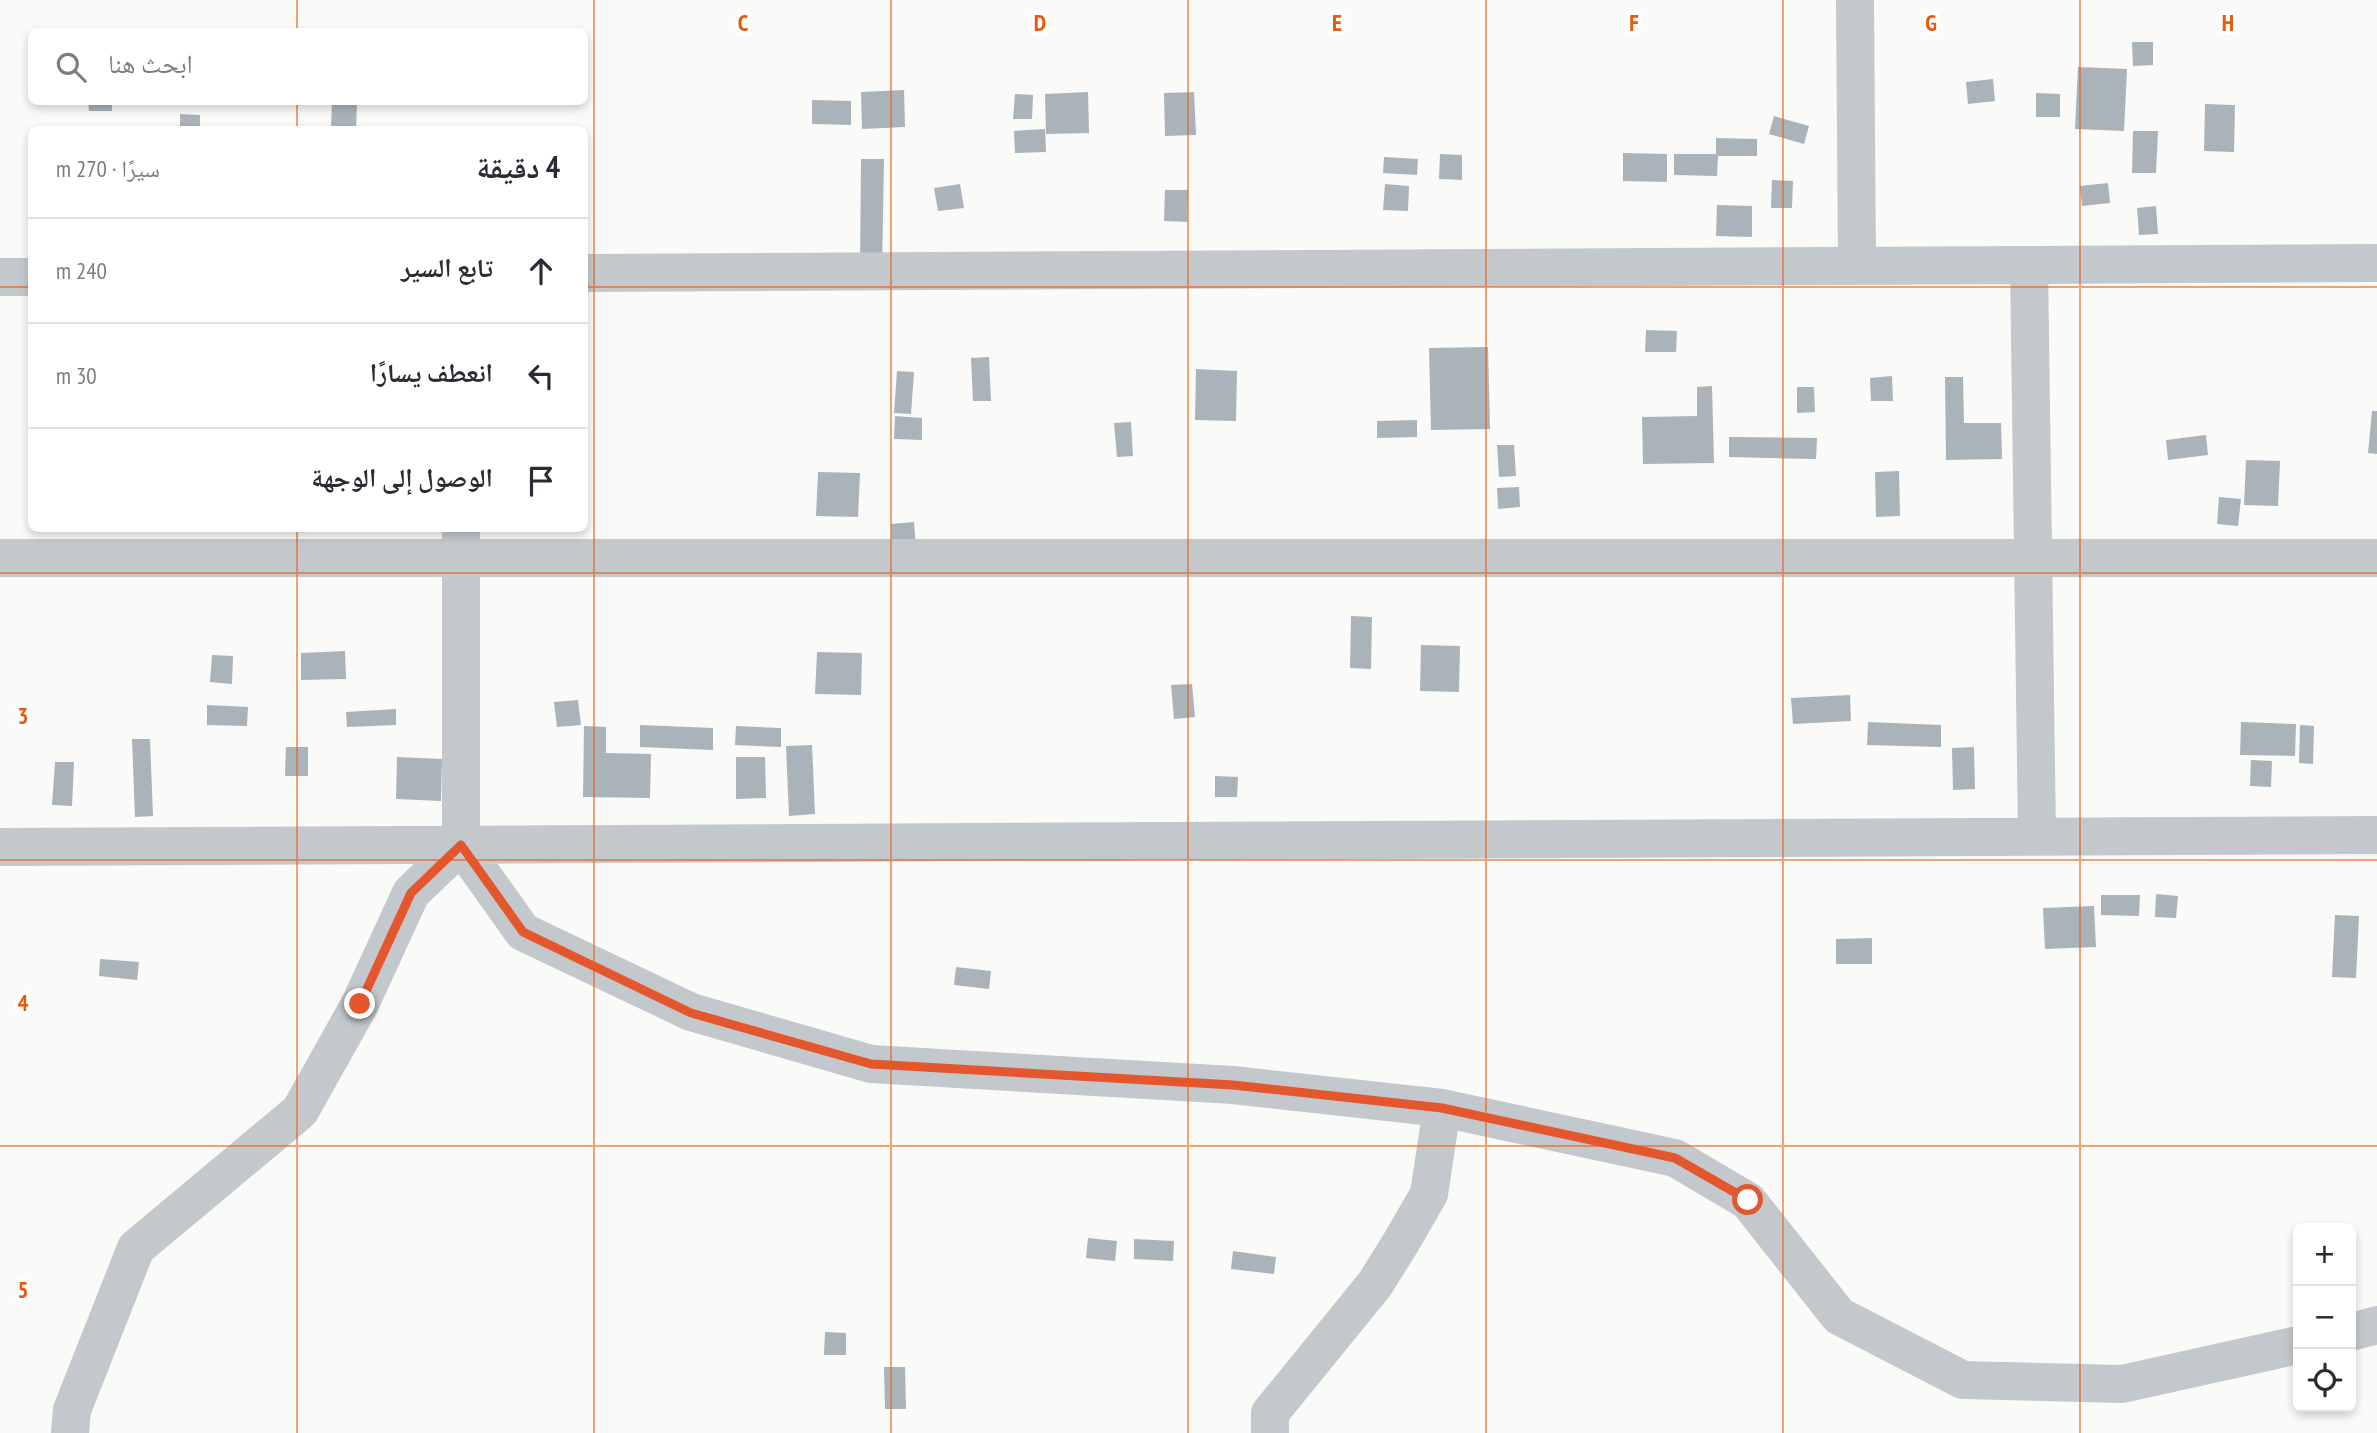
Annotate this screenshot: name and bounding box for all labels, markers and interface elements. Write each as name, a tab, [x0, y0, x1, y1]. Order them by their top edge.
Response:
text: C	[738, 8, 749, 37]
text: D	[1034, 8, 1046, 37]
text: E	[1332, 8, 1342, 37]
text: F	[1629, 8, 1639, 37]
text: G	[1925, 8, 1937, 37]
text: H	[2222, 8, 2234, 37]
search box	[28, 28, 588, 105]
text: ابحث هنا	[108, 47, 193, 80]
icon: search	[52, 48, 90, 86]
text: 4 دقيقة	[477, 147, 560, 186]
text: سيرًا · 270 m	[56, 154, 160, 183]
text: تابع السير	[401, 251, 493, 284]
icon: ahead	[522, 252, 560, 290]
text: 240 m	[56, 256, 107, 285]
text: انعطف يسارًا	[370, 356, 493, 389]
icon: left	[522, 357, 560, 395]
text: 30 m	[56, 361, 97, 390]
text: الوصول إلى الوجهة	[311, 461, 493, 494]
icon: arrive	[522, 462, 560, 500]
text: 3	[18, 701, 29, 730]
text: 4	[18, 988, 29, 1017]
route end	[344, 988, 375, 1019]
route start	[1732, 1184, 1763, 1215]
map controls	[2293, 1223, 2356, 1412]
button: +	[2293, 1223, 2356, 1286]
text: 5	[18, 1275, 29, 1304]
button: −	[2293, 1286, 2356, 1349]
button: locate	[2293, 1349, 2356, 1412]

